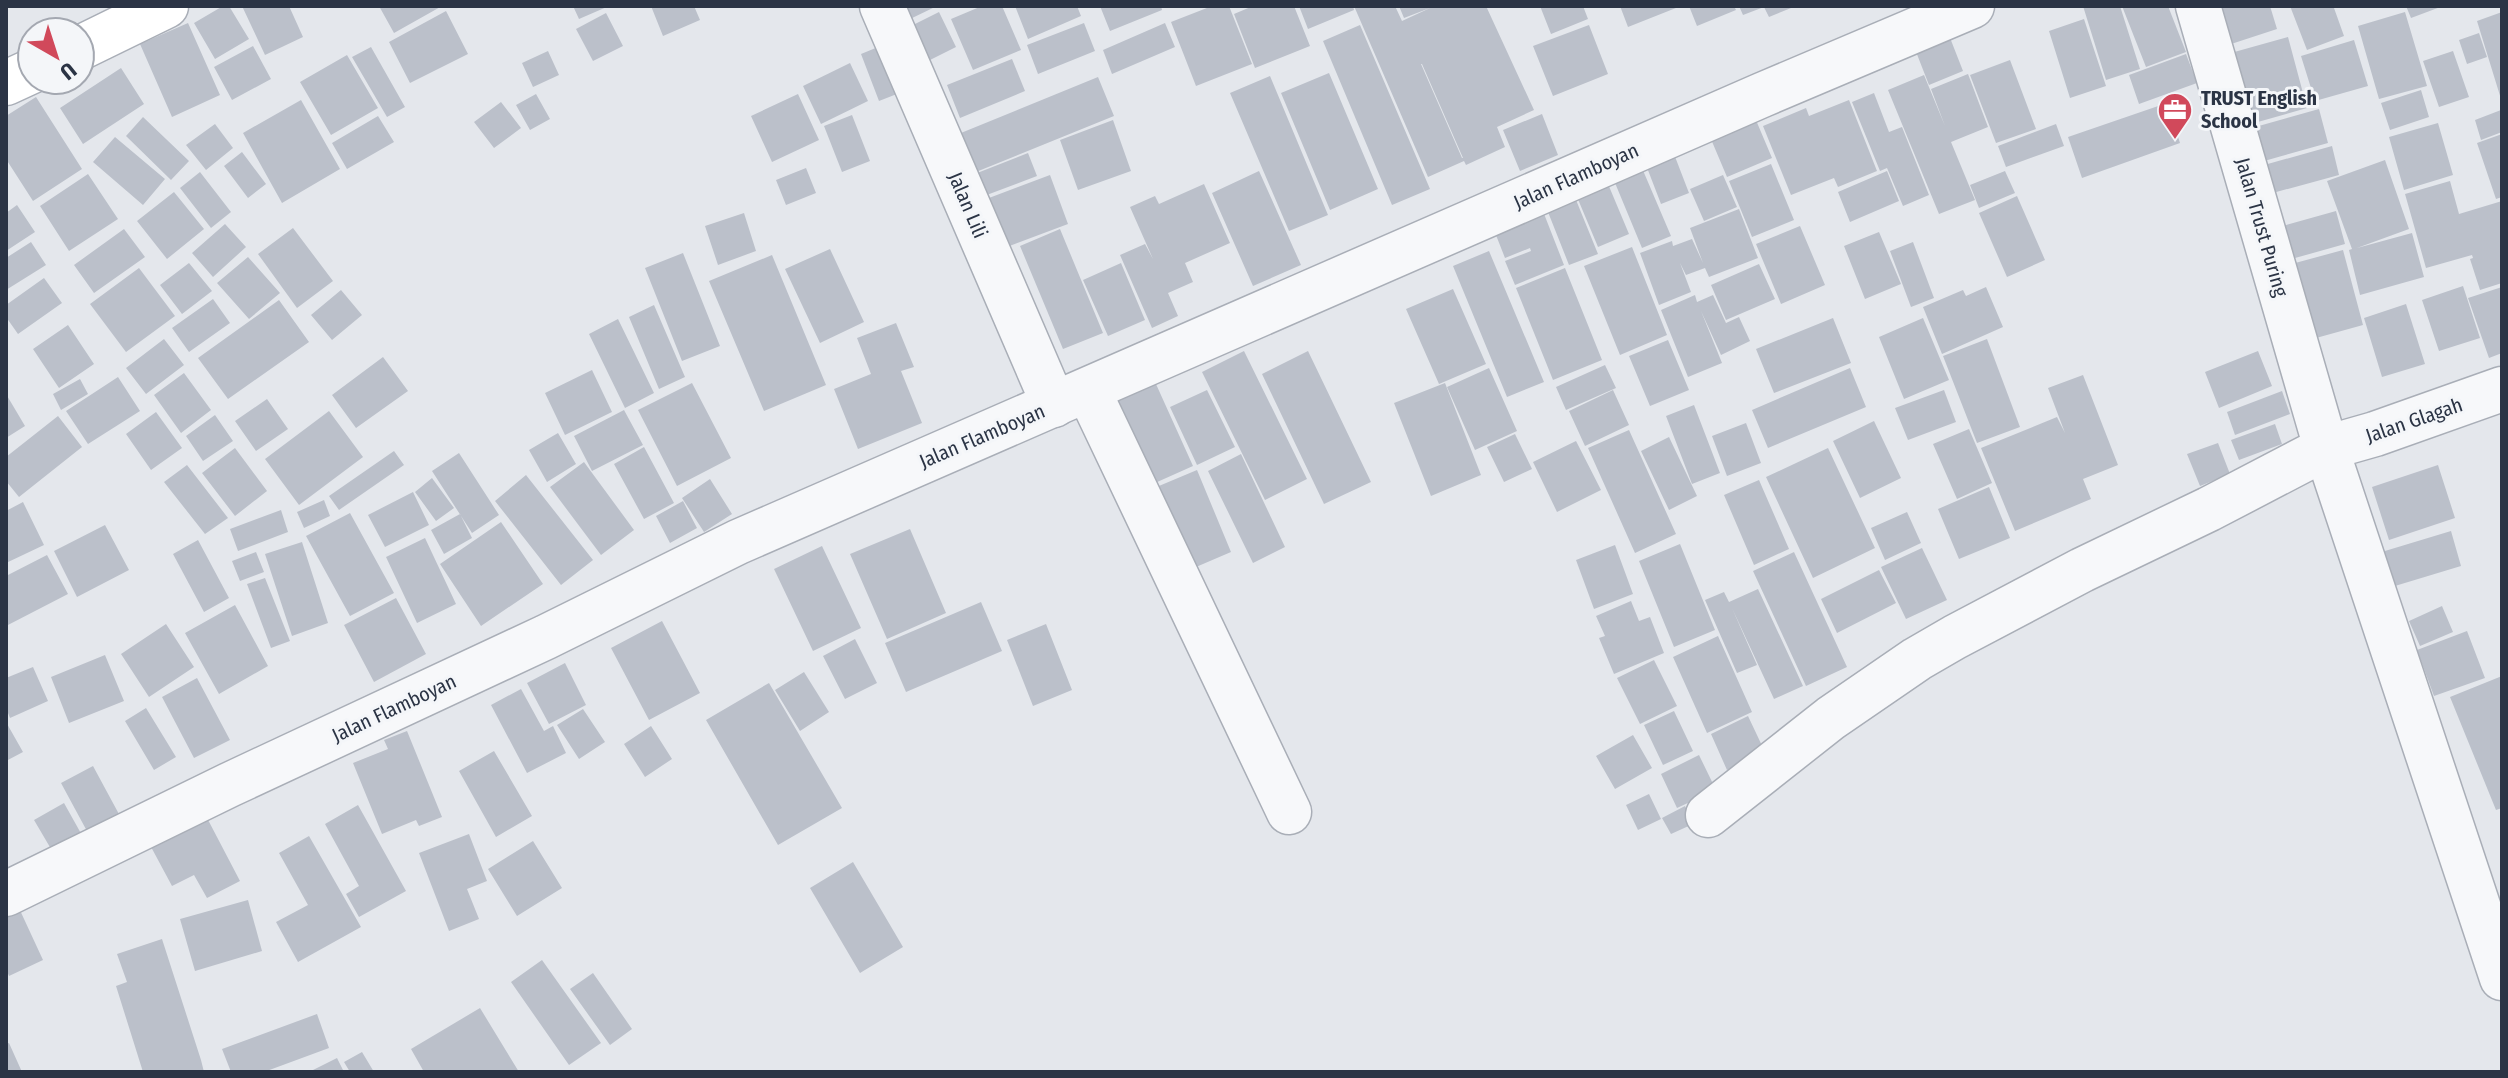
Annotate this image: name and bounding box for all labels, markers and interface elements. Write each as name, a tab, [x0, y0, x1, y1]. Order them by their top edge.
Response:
north arrow	[16, 16, 96, 96]
text: U	[55, 57, 82, 86]
place label: TRUST English School	[2201, 86, 2317, 133]
office icon: TRUST English School	[2156, 91, 2194, 141]
street label: Jalan Flamboyan	[1510, 138, 1642, 214]
street label: Jalan Trust Puring	[2231, 155, 2293, 300]
street label: Jalan Lili	[943, 168, 993, 242]
street label: Jalan Glagah	[2362, 392, 2466, 448]
street label: Jalan Flamboyan	[916, 399, 1048, 473]
street label: Jalan Flamboyan	[328, 669, 460, 747]

